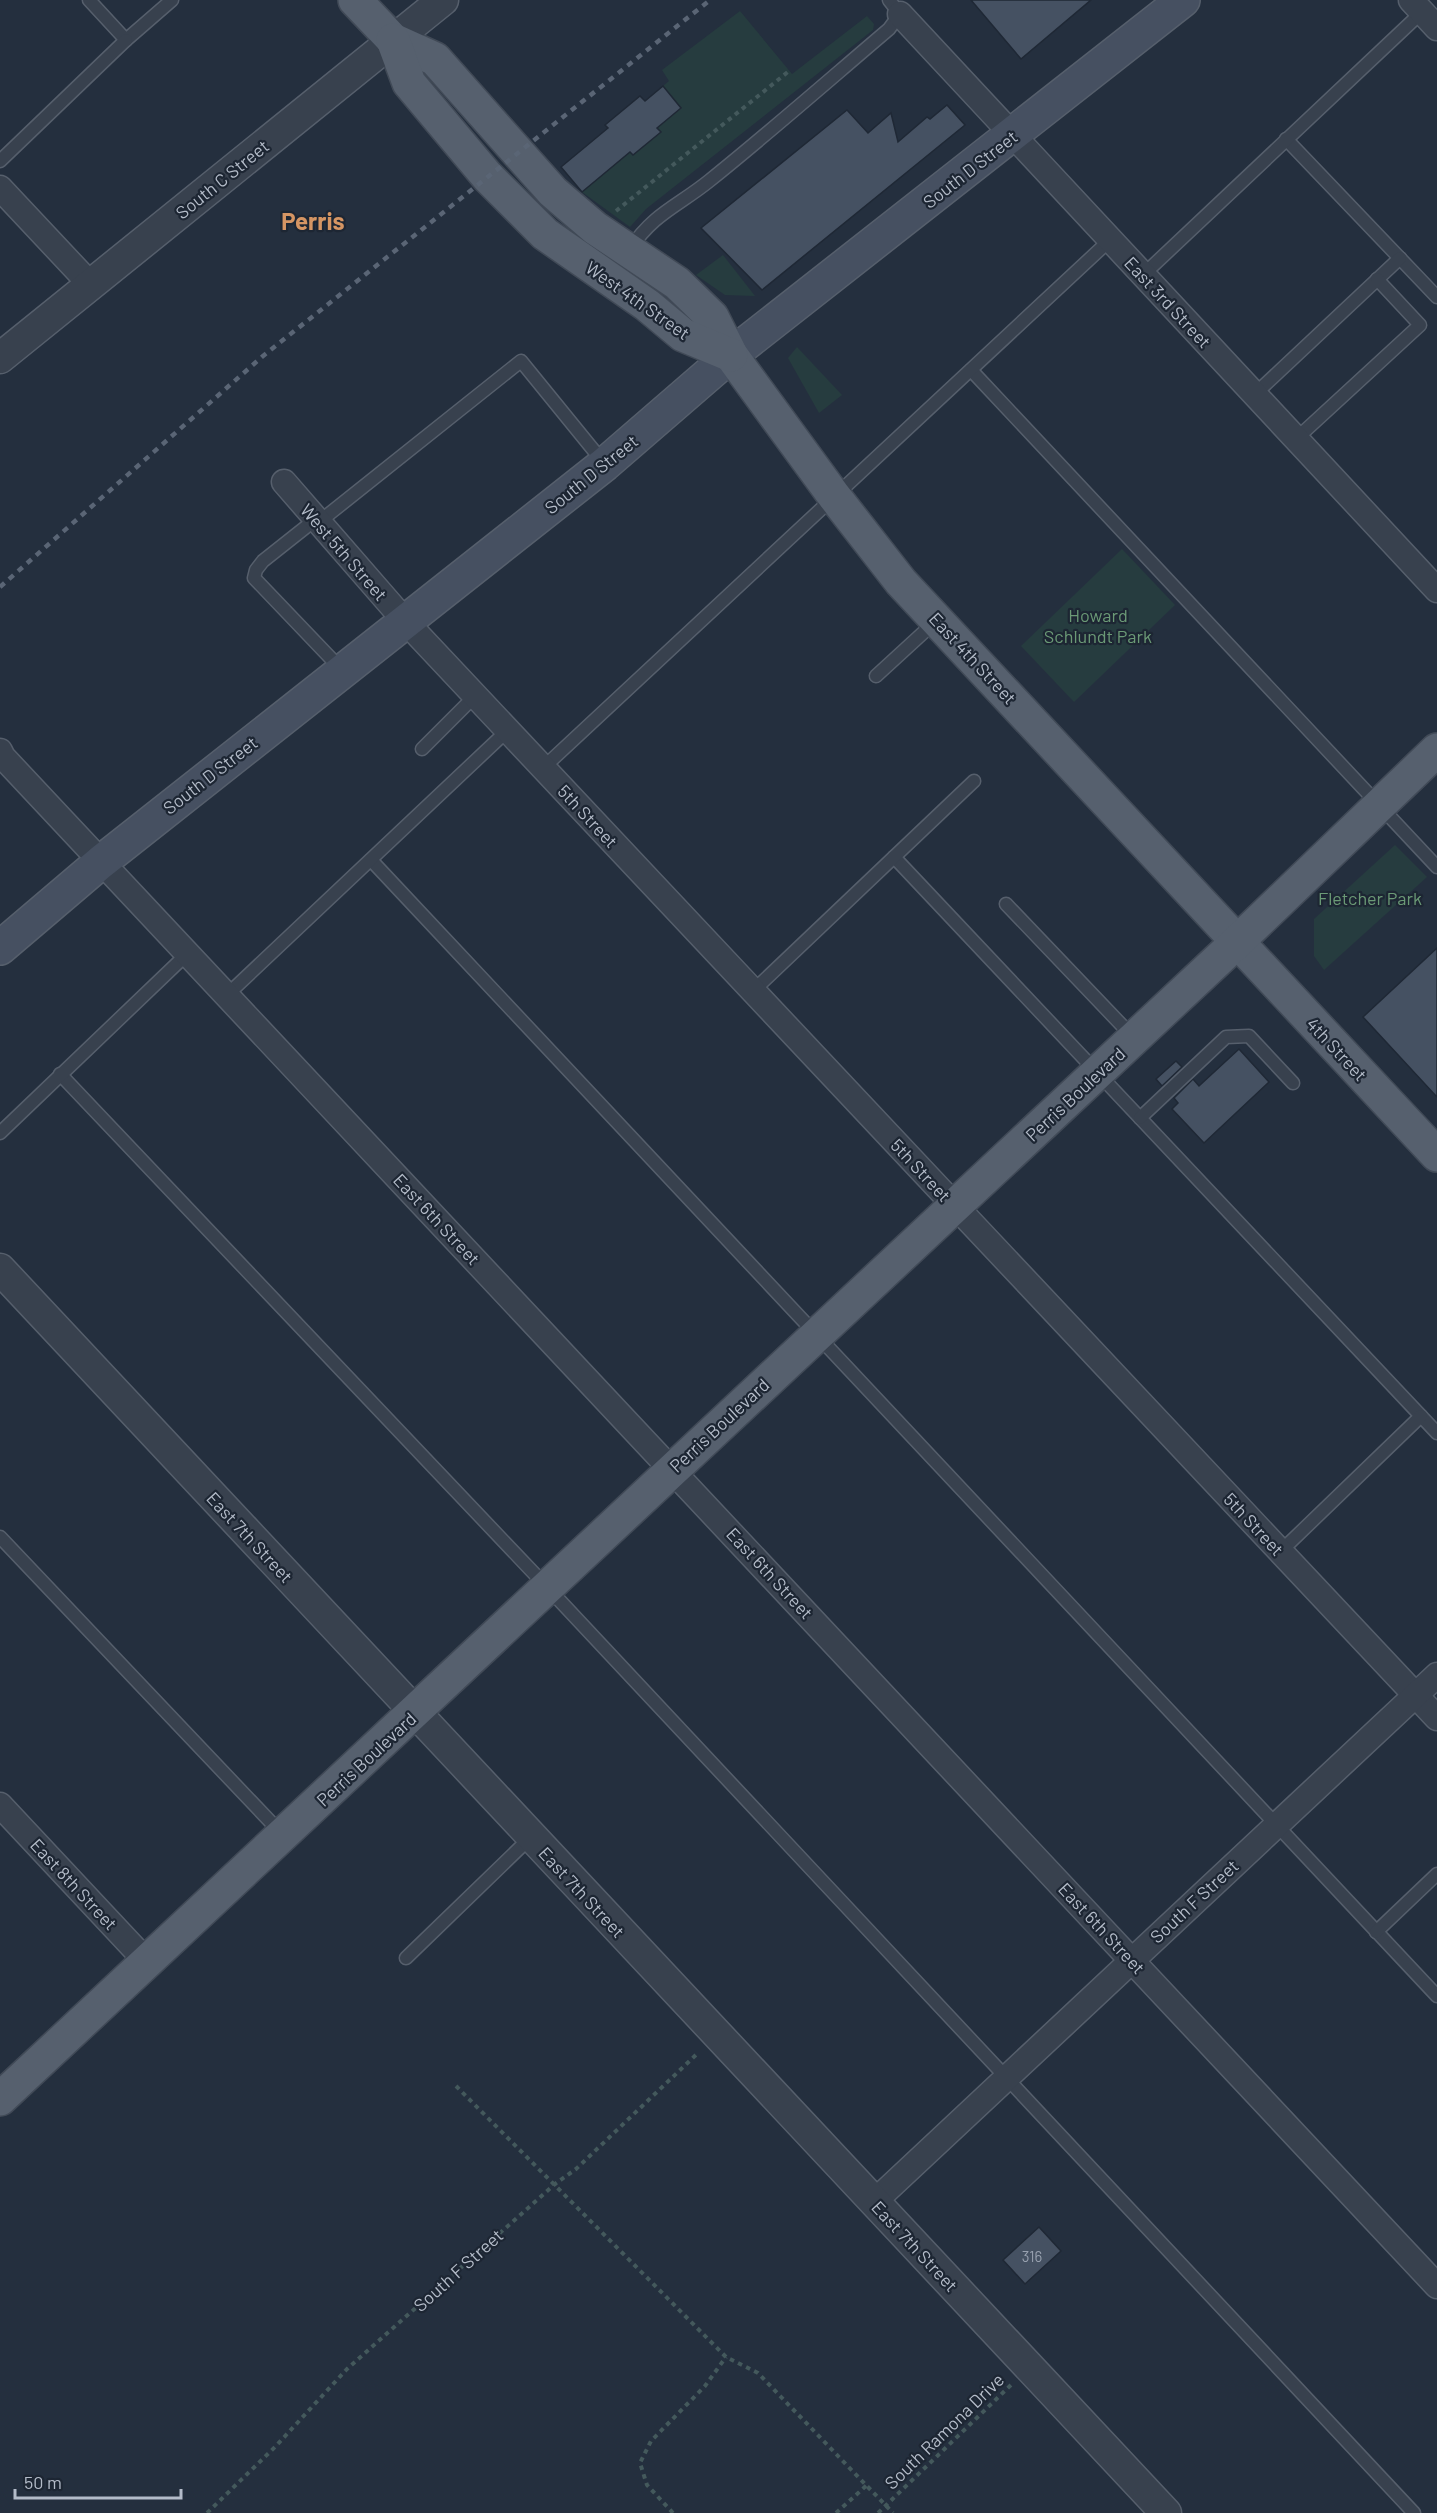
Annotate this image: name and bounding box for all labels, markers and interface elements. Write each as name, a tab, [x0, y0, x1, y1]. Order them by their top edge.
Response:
street label: South D Street	[918, 125, 1022, 213]
street label: South C Street	[171, 135, 273, 223]
district label: Perris	[281, 206, 345, 235]
street label: East 3rd Street	[1120, 252, 1216, 352]
street label: West 4th Street	[582, 256, 694, 344]
street label: South D Street	[540, 430, 642, 518]
street label: West 5th Street	[296, 499, 392, 605]
park label: Howard Schlundt Park	[1044, 604, 1152, 647]
street label: East 4th Street	[925, 607, 1021, 709]
street label: South D Street	[158, 731, 262, 819]
street label: 5th Street	[553, 780, 623, 852]
park label: Fletcher Park	[1318, 887, 1422, 909]
street label: 4th Street	[1302, 1013, 1372, 1085]
street label: Perris Boulevard	[1021, 1042, 1129, 1146]
street label: 5th Street	[886, 1134, 956, 1206]
street label: East 6th Street	[389, 1169, 485, 1269]
street label: Perris Boulevard	[665, 1373, 773, 1477]
street label: East 7th Street	[202, 1487, 298, 1587]
street label: 5th Street	[1219, 1488, 1289, 1560]
street label: East 6th Street	[722, 1523, 818, 1623]
street label: Perris Boulevard	[312, 1707, 420, 1811]
street label: East 8th Street	[26, 1834, 122, 1934]
street label: East 7th Street	[534, 1842, 630, 1942]
street label: South F Street	[1145, 1854, 1243, 1948]
street label: East 6th Street	[1054, 1878, 1150, 1978]
street label: East 7th Street	[867, 2196, 963, 2296]
street label: South F Street	[409, 2224, 507, 2316]
house number: 316	[1022, 2247, 1042, 2265]
street label: South Ramona Drive	[880, 2368, 1008, 2494]
scale bar	[15, 2462, 182, 2500]
text: 50 m	[24, 2471, 62, 2493]

